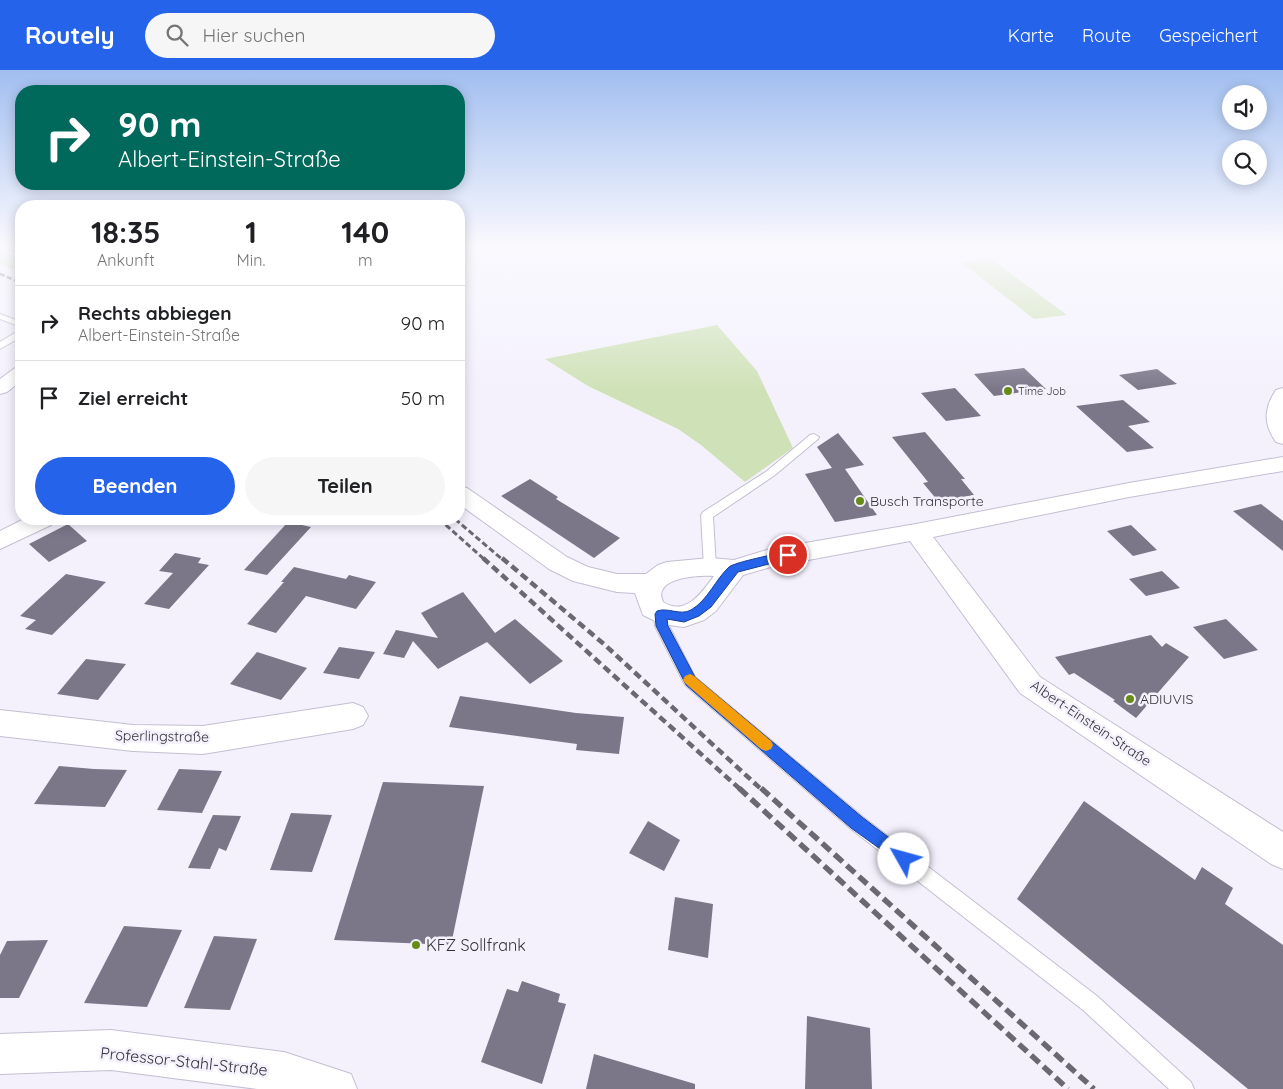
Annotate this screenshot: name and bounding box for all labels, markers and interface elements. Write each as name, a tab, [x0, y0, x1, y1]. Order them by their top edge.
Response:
search box	[145, 13, 495, 58]
text: Routely	[25, 20, 115, 50]
icon: search	[163, 21, 191, 49]
text: Hier suchen	[203, 23, 306, 47]
text: Karte	[1008, 24, 1054, 47]
text: Route	[1082, 24, 1131, 47]
text: Gespeichert	[1159, 24, 1258, 47]
map controls	[1222, 85, 1267, 185]
button: sound	[1222, 85, 1267, 130]
text: 90 m	[118, 102, 201, 146]
icon: right	[35, 105, 100, 170]
button: search	[1222, 140, 1267, 185]
text: Albert-Einstein-Straße	[118, 145, 341, 173]
text: 18:35	[91, 213, 161, 251]
text: 1	[245, 213, 257, 251]
text: 140	[341, 213, 389, 251]
text: Ankunft	[97, 250, 155, 270]
text: Min.	[237, 250, 265, 270]
text: m	[358, 250, 372, 270]
text: Rechts abbiegen	[78, 301, 231, 325]
icon: right	[35, 309, 63, 337]
text: 90 m	[401, 311, 445, 335]
text: Albert-Einstein-Straße	[78, 325, 240, 345]
icon: arrive	[35, 384, 63, 412]
place label: Time Job	[1018, 384, 1066, 398]
marker: Time Job	[1002, 385, 1014, 397]
text: Ziel erreicht	[78, 386, 188, 410]
text: 50 m	[401, 386, 445, 410]
button: Beenden	[35, 457, 235, 515]
button: Teilen	[245, 457, 445, 515]
place label: Busch Transporte	[870, 492, 984, 510]
marker: Busch Transporte	[854, 495, 866, 507]
pin	[767, 534, 809, 576]
icon: arrive	[774, 541, 802, 569]
street label: Albert-Einstein-Straße	[1027, 676, 1155, 770]
place label: ADIUVIS	[1140, 690, 1193, 708]
marker: ADIUVIS	[1124, 693, 1136, 705]
street label: Sperlingstraße	[115, 726, 209, 746]
position arrow	[877, 832, 929, 884]
place label: KFZ Sollfrank	[426, 935, 526, 955]
marker: KFZ Sollfrank	[410, 939, 422, 951]
street label: Professor-Stahl-Straße	[99, 1042, 269, 1080]

